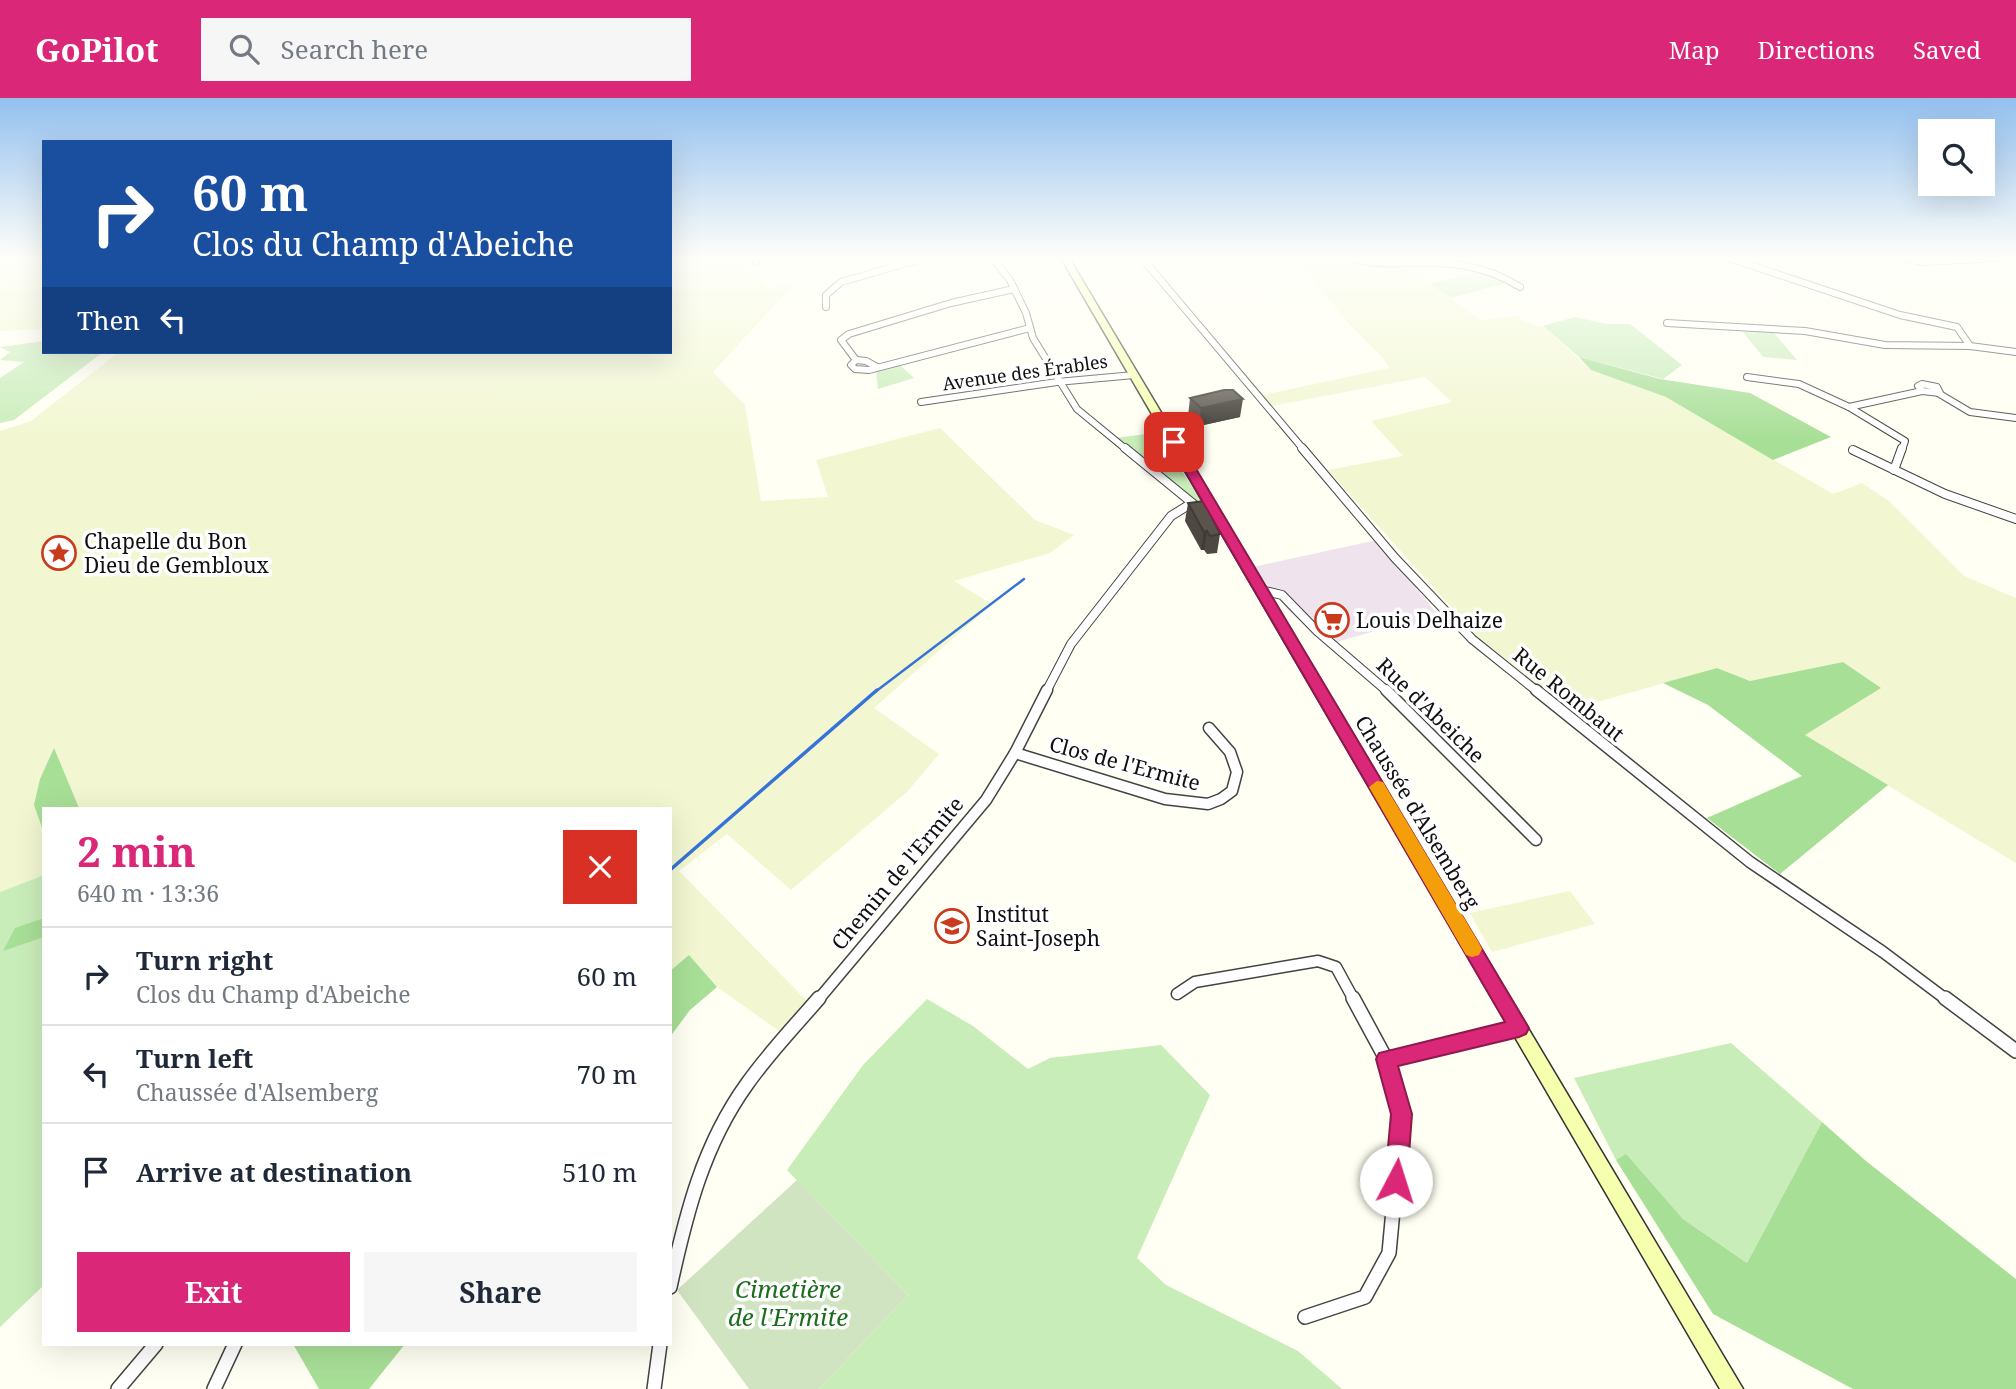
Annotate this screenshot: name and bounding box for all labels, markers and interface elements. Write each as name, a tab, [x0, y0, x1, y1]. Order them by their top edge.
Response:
search box	[201, 18, 691, 81]
text: GoPilot	[35, 27, 159, 72]
icon: search	[225, 30, 263, 68]
text: Search here	[281, 31, 428, 67]
text: Map	[1669, 33, 1720, 66]
text: Directions	[1758, 33, 1875, 66]
text: Saved	[1913, 33, 1981, 66]
map controls	[1918, 119, 1995, 196]
button: search	[1918, 119, 1995, 196]
text: 60 m	[192, 159, 308, 225]
icon: right	[77, 168, 168, 259]
text: Clos du Champ d'Abeiche	[192, 222, 574, 265]
icon: left	[154, 301, 192, 339]
text: Then	[77, 302, 140, 338]
street label: Avenue des Érables	[941, 349, 1109, 395]
pin	[1144, 412, 1204, 472]
icon: arrive	[1155, 423, 1193, 461]
place label: Chapelle du Bon Dieu de Gembloux	[84, 527, 270, 579]
place icon: Chapelle du Bon Dieu de Gembloux	[40, 534, 78, 572]
supermarket icon: Louis Delhaize	[1313, 601, 1351, 639]
place label: Louis Delhaize	[1356, 606, 1503, 634]
street label: Rue Rombaut	[1508, 641, 1630, 747]
street label: Rue d'Abeiche	[1371, 651, 1491, 769]
street label: Chaussée d'Alsemberg	[1349, 710, 1487, 915]
street label: Clos de l'Ermite	[1046, 729, 1204, 797]
street label: Chemin de l'Ermite	[825, 790, 969, 956]
text: 2 min	[77, 822, 196, 879]
button: close	[563, 830, 637, 904]
text: 640 m · 13:36	[77, 877, 219, 909]
place label: Institut Saint-Joseph	[976, 900, 1100, 952]
school or university icon: Institut Saint-Joseph	[933, 907, 971, 945]
text: Turn right	[136, 942, 273, 978]
icon: right	[77, 957, 115, 995]
text: 60 m	[577, 958, 637, 994]
text: Clos du Champ d'Abeiche	[136, 978, 411, 1010]
text: Turn left	[136, 1040, 253, 1076]
icon: left	[77, 1055, 115, 1093]
text: 70 m	[577, 1056, 637, 1092]
text: Chaussée d'Alsemberg	[136, 1076, 378, 1108]
position arrow	[1359, 1144, 1433, 1218]
icon: arrive	[77, 1153, 115, 1191]
text: Arrive at destination	[136, 1154, 412, 1190]
text: 510 m	[562, 1154, 637, 1190]
button: Exit	[77, 1252, 350, 1332]
button: Share	[364, 1252, 637, 1332]
park label: Cimetière de l'Ermite	[728, 1272, 848, 1333]

